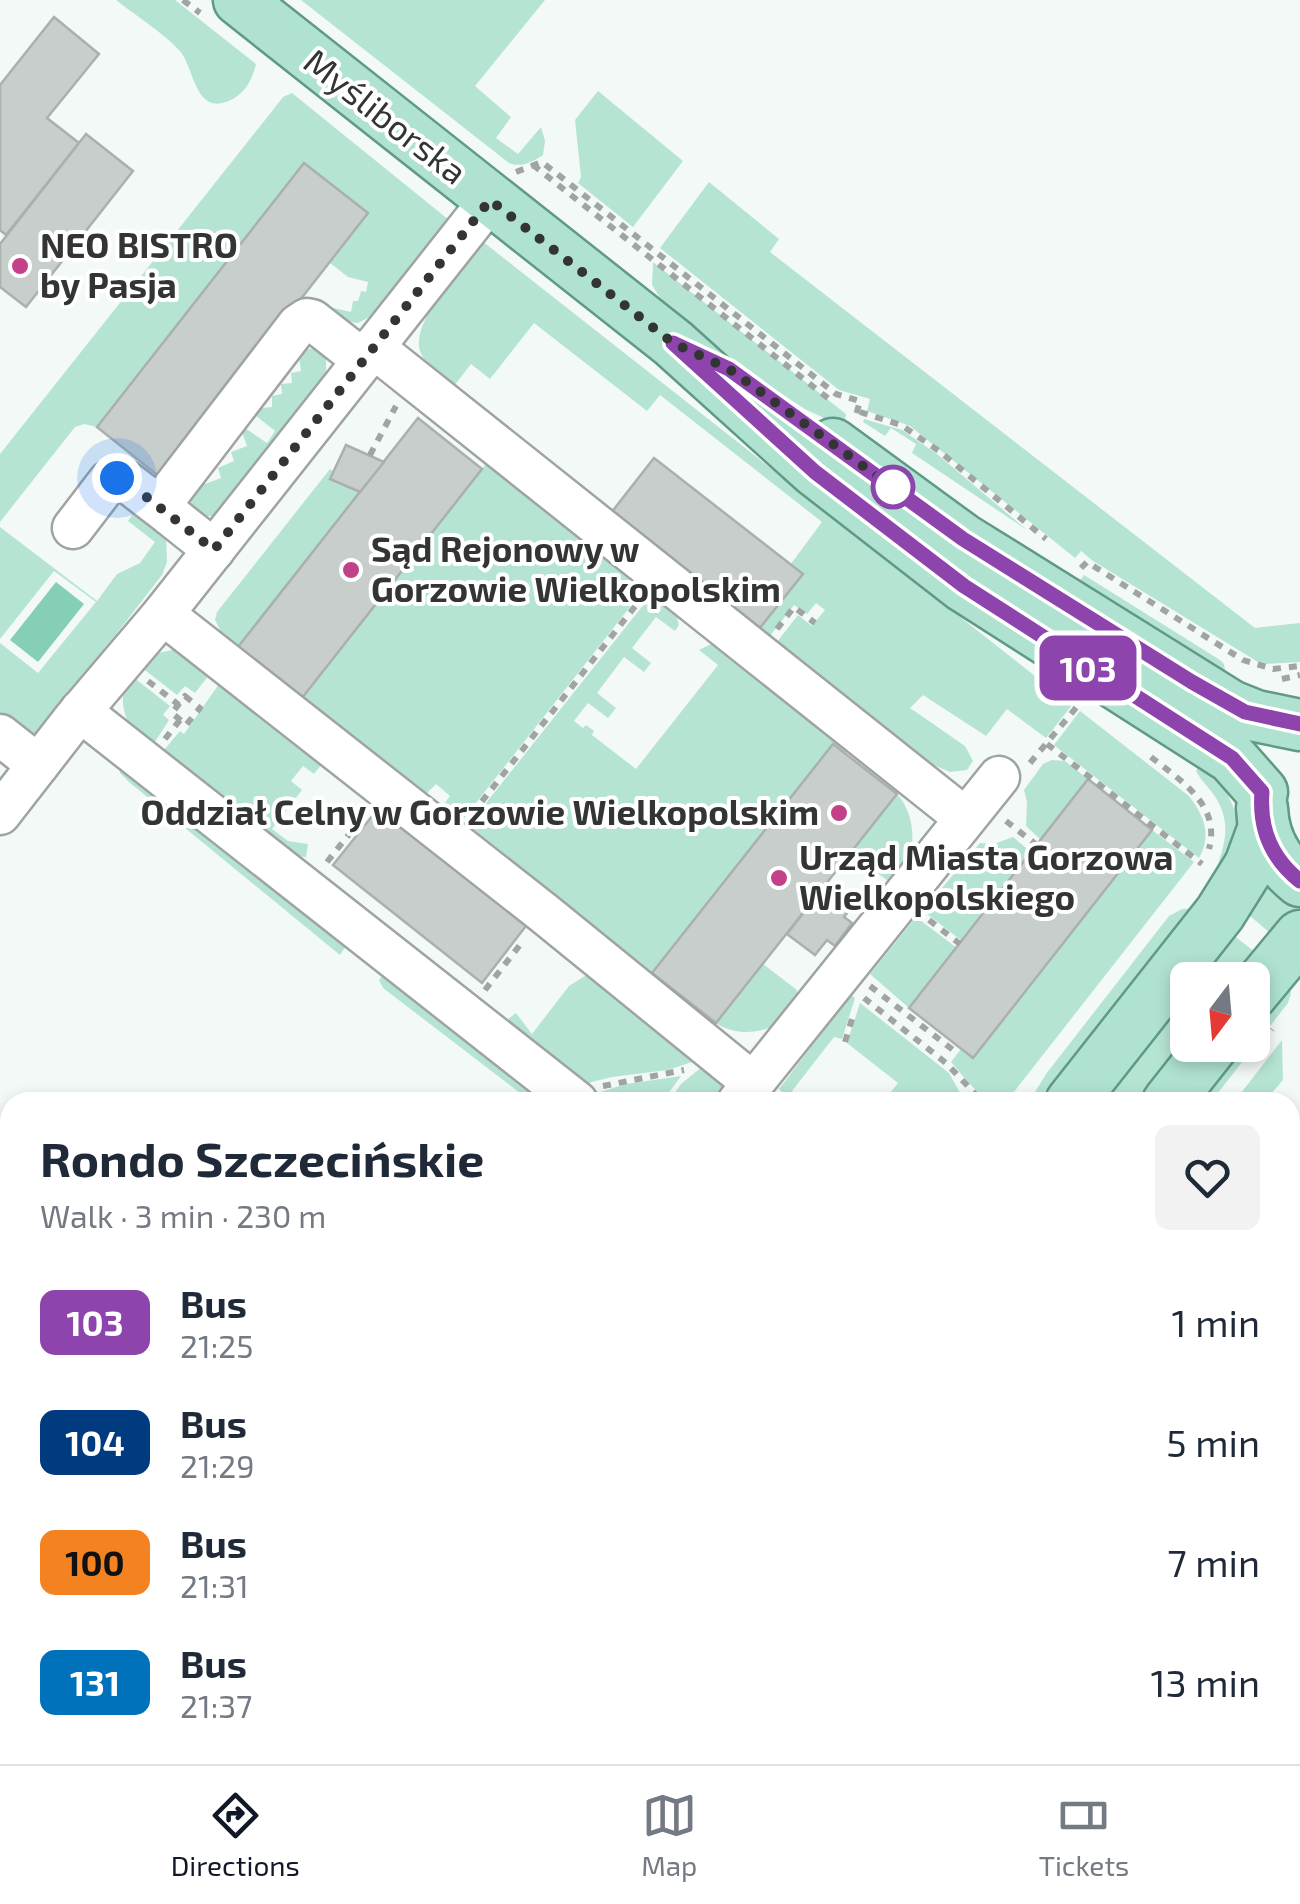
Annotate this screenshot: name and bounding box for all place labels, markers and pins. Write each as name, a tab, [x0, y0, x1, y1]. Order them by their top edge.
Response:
place label: NEO BISTRO by Pasja	[40, 223, 238, 306]
marker: NEO BISTRO by Pasja	[9, 255, 31, 277]
unlabelled marker	[872, 466, 914, 508]
place label: Sąd Rejonowy w Gorzowie Wielkopolskim	[371, 527, 781, 609]
marker: Sąd Rejonowy w Gorzowie Wielkopolskim	[340, 559, 362, 581]
place label: Oddział Celny w Gorzowie Wielkopolskim	[141, 790, 819, 833]
marker: Oddział Celny w Gorzowie Wielkopolskim	[828, 802, 850, 824]
place label: Urząd Miasta Gorzowa Wielkopolskiego	[799, 835, 1173, 917]
marker: Urząd Miasta Gorzowa Wielkopolskiego	[768, 867, 790, 889]

